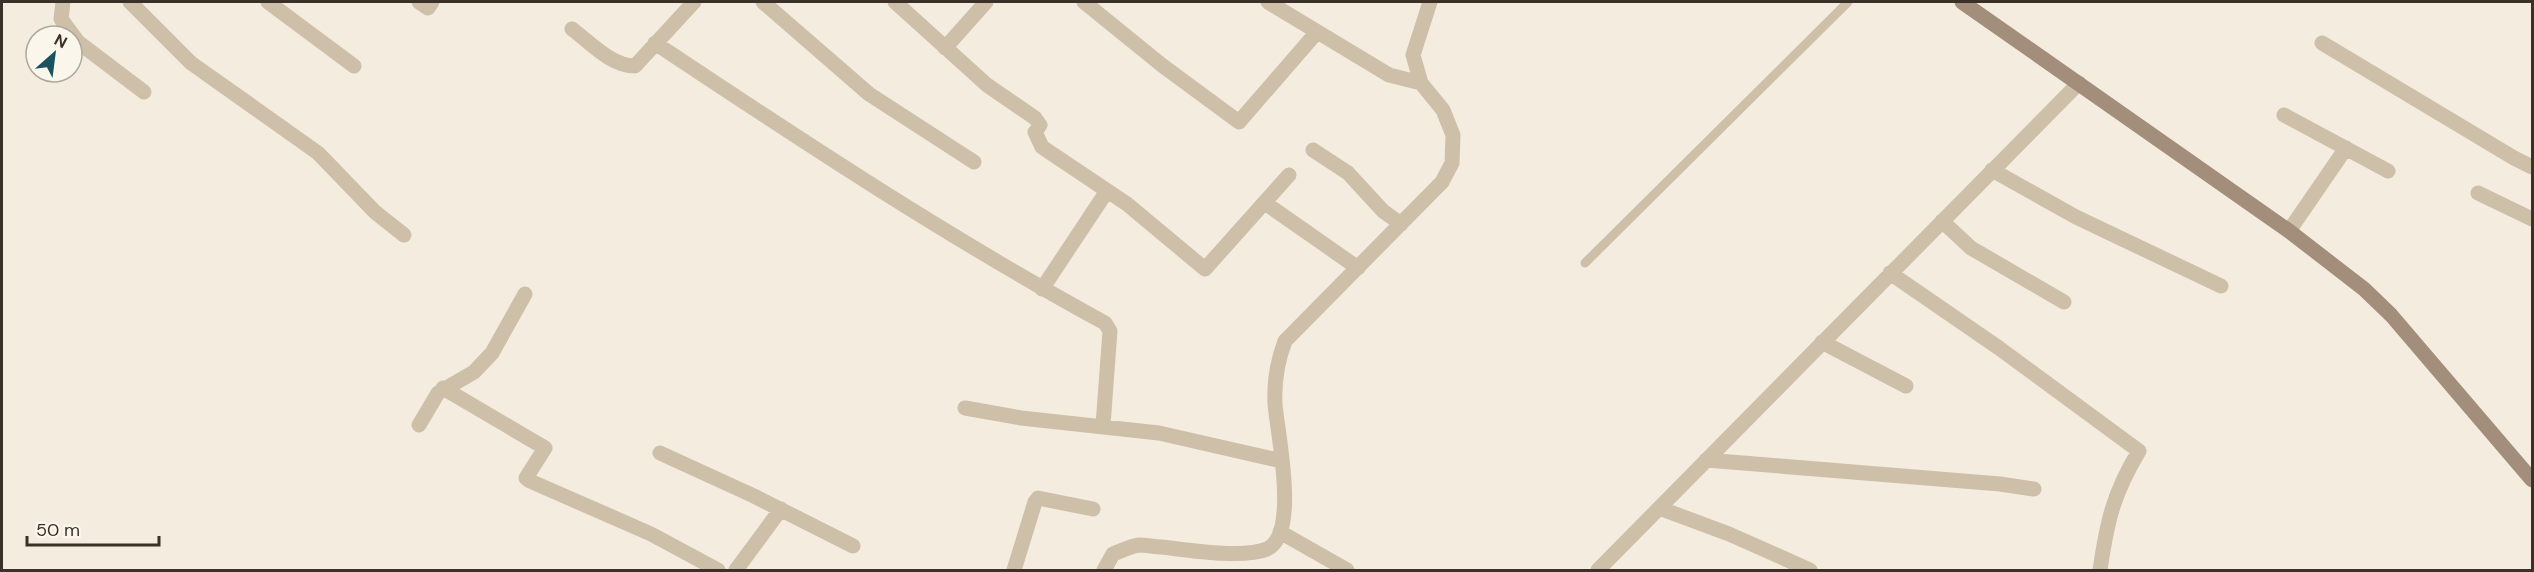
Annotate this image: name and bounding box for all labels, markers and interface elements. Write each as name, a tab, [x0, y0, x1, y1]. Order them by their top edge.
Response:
north arrow	[24, 24, 84, 84]
text: N	[51, 29, 71, 53]
scale bar	[27, 509, 159, 547]
text: 50 m	[36, 518, 80, 542]

